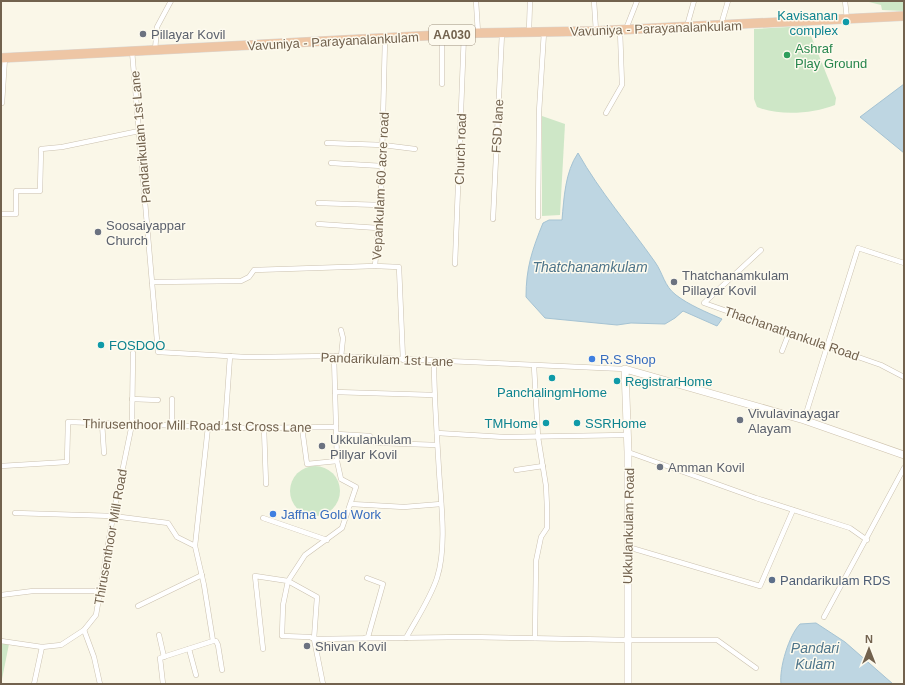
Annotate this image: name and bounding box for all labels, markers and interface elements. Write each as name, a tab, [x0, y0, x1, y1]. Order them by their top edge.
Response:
place label: Kavisanan complex	[777, 8, 838, 38]
marker: Kavisanan complex	[841, 17, 851, 27]
street label: Vavuniya - Parayanalankulam	[570, 18, 742, 39]
road number: AA030	[429, 25, 475, 45]
place label: Pillayar Kovil	[151, 27, 226, 42]
marker: Pillayar Kovil	[138, 29, 148, 39]
street label: Vavuniya - Parayanalankulam	[247, 30, 419, 53]
place label: Ashraf Play Ground	[795, 41, 867, 71]
marker: Ashraf Play Ground	[782, 50, 792, 60]
street label: Pandarikulam 1st Lane	[127, 70, 154, 204]
street label: FSD lane	[489, 99, 506, 153]
street label: Vepankulam 60 acre road	[369, 112, 392, 260]
street label: Church road	[452, 113, 469, 185]
place label: Soosaiyappar Church	[106, 218, 186, 248]
marker: Soosaiyappar Church	[93, 227, 103, 237]
water label: Thatchanamkulam	[532, 259, 648, 275]
place label: Thatchanamkulam Pillayar Kovil	[682, 268, 789, 298]
marker: Thatchanamkulam Pillayar Kovil	[669, 277, 679, 287]
street label: Thachanathankula Road	[722, 303, 861, 364]
place label: FOSDOO	[109, 338, 165, 353]
marker: FOSDOO	[96, 340, 106, 350]
street label: Pandarikulam 1st Lane	[320, 350, 454, 369]
place label: R.S Shop	[600, 352, 656, 367]
marker: R.S Shop	[587, 354, 597, 364]
marker: PanchalingmHome	[547, 373, 557, 383]
place label: RegistrarHome	[625, 374, 712, 389]
marker: RegistrarHome	[612, 376, 622, 386]
place label: PanchalingmHome	[497, 385, 607, 400]
place label: Vivulavinayagar Alayam	[748, 406, 840, 436]
marker: Vivulavinayagar Alayam	[735, 415, 745, 425]
street label: Thirusenthoor Mill Road 1st Cross Lane	[82, 416, 312, 435]
place label: TMHome	[485, 416, 538, 431]
place label: SSRHome	[585, 416, 646, 431]
marker: TMHome	[541, 418, 551, 428]
marker: SSRHome	[572, 418, 582, 428]
place label: Ukkulankulam Pillyar Kovil	[330, 432, 412, 462]
marker: Ukkulankulam Pillyar Kovil	[317, 441, 327, 451]
place label: Amman Kovil	[668, 460, 745, 475]
marker: Amman Kovil	[655, 462, 665, 472]
street label: Thirusenthoor Mill Road	[91, 468, 130, 606]
street label: Ukkulankulam Road	[620, 468, 637, 584]
place label: Jaffna Gold Work	[281, 507, 381, 522]
marker: Jaffna Gold Work	[268, 509, 278, 519]
place label: Pandarikulam RDS	[780, 573, 891, 588]
marker: Pandarikulam RDS	[767, 575, 777, 585]
north arrow	[849, 629, 889, 669]
text: N	[865, 633, 873, 645]
place label: Shivan Kovil	[315, 639, 387, 654]
water label: Pandari Kulam	[791, 640, 840, 672]
marker: Shivan Kovil	[302, 641, 312, 651]

